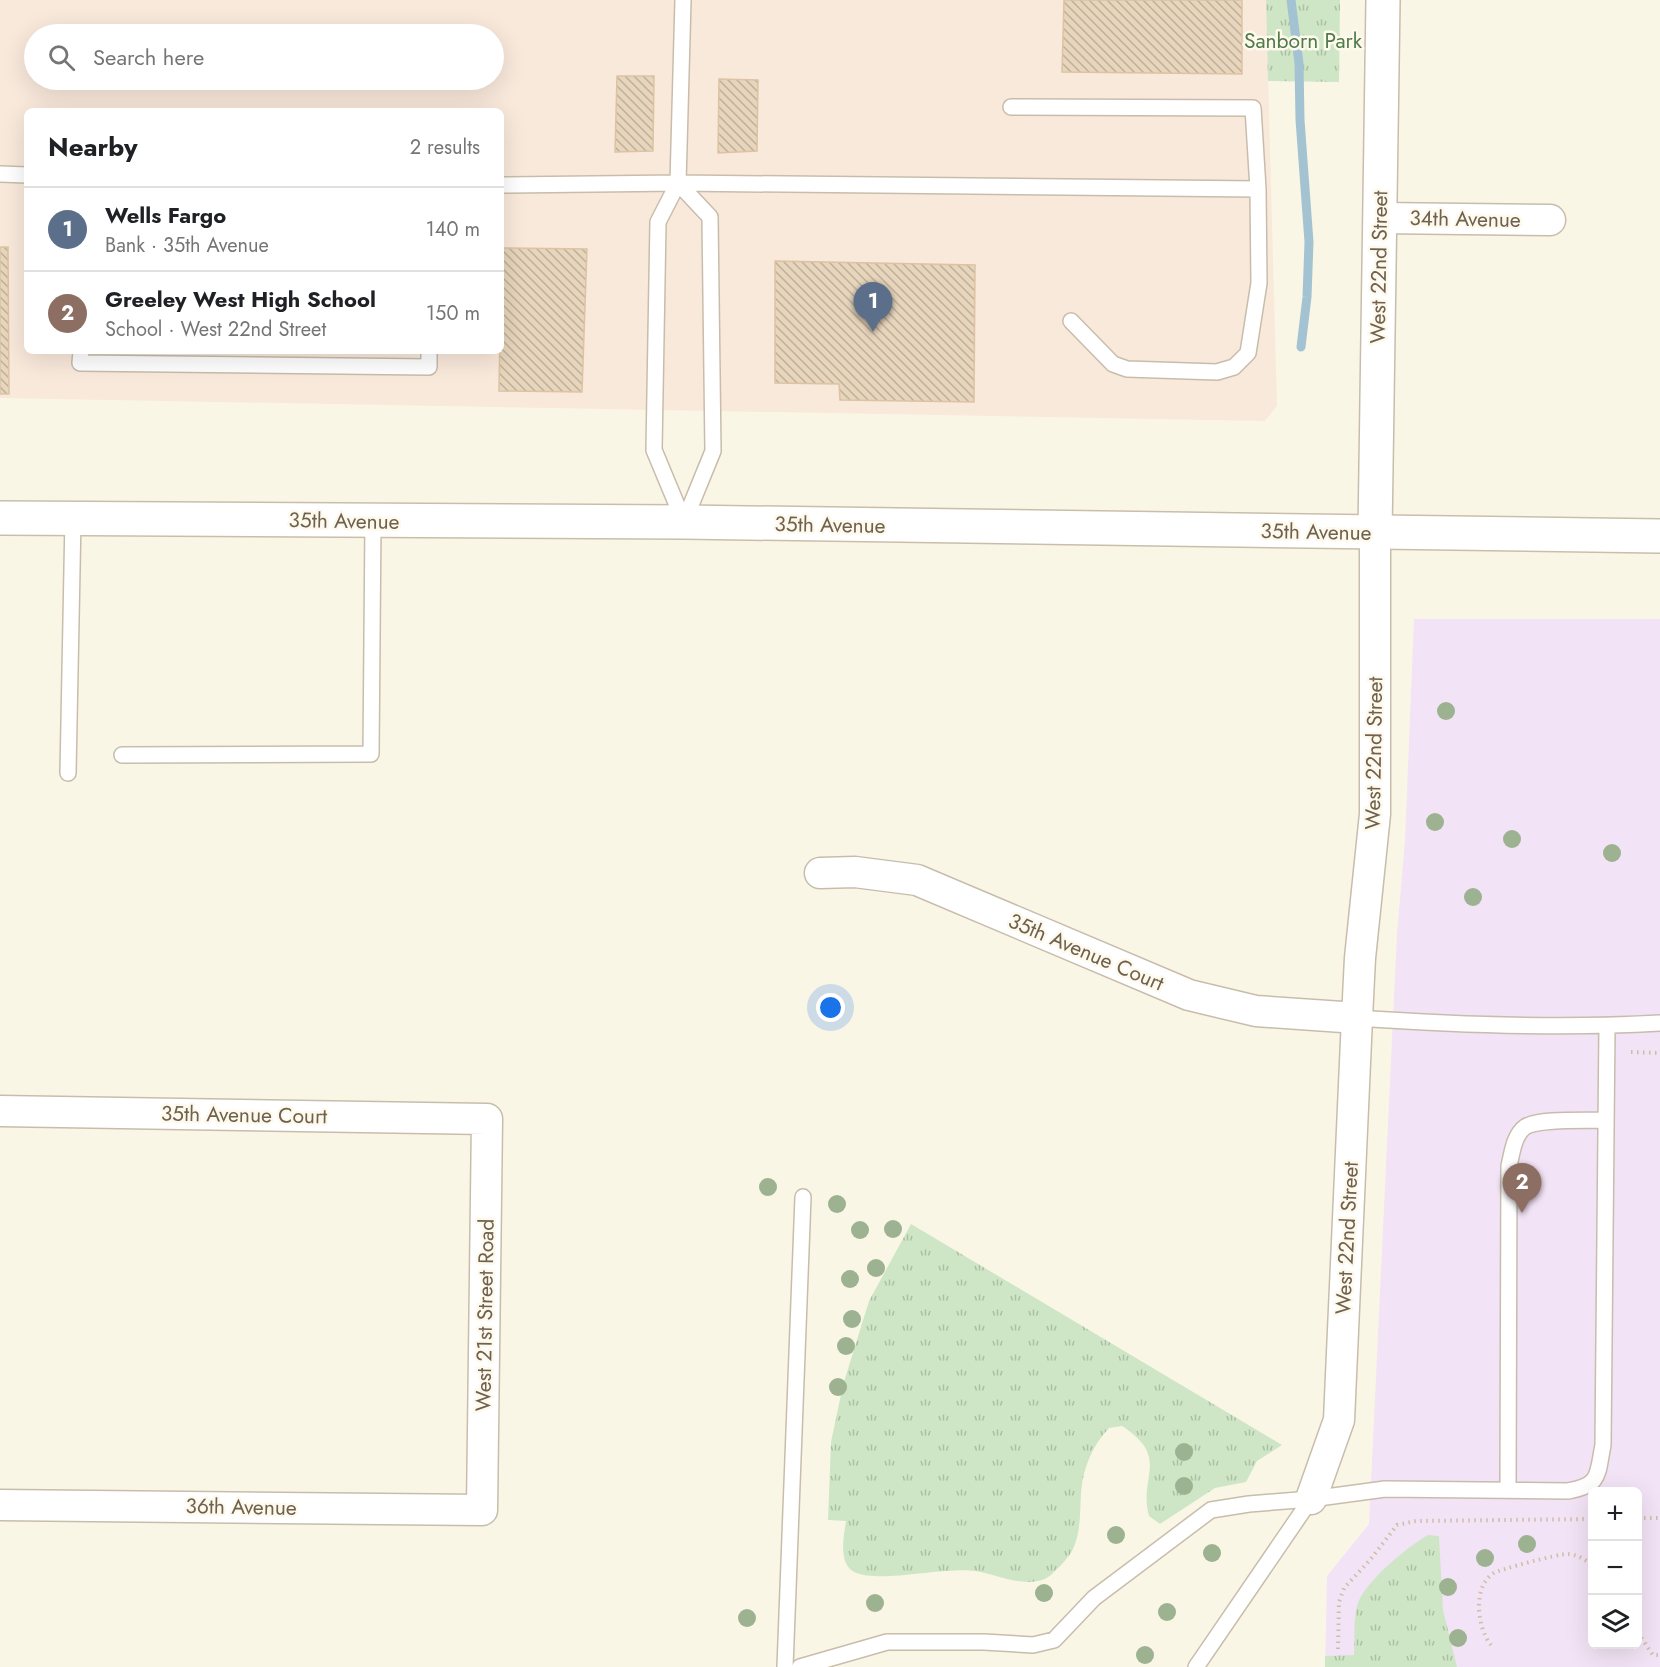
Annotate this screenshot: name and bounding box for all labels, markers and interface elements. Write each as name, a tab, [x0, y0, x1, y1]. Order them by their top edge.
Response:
search box	[24, 24, 504, 90]
park label: Sanborn Park	[1244, 26, 1363, 56]
icon: search	[45, 41, 78, 74]
text: Search here	[93, 41, 204, 73]
text: Nearby	[48, 128, 137, 166]
text: 2 results	[410, 133, 480, 162]
street label: West 22nd Street	[1363, 190, 1395, 344]
text: Wells Fargo	[105, 199, 226, 231]
street label: 34th Avenue	[1409, 203, 1521, 235]
text: 1	[62, 215, 73, 244]
text: 140 m	[426, 215, 480, 244]
text: Bank · 35th Avenue	[105, 231, 269, 260]
pin: 1	[854, 282, 892, 332]
text: Greeley West High School	[105, 283, 376, 315]
text: 2	[61, 299, 74, 328]
text: 150 m	[426, 299, 480, 328]
text: School · West 22nd Street	[105, 315, 326, 344]
street label: 35th Avenue	[288, 505, 400, 537]
street label: 35th Avenue	[774, 509, 886, 541]
street label: 35th Avenue	[1260, 516, 1372, 548]
street label: West 22nd Street	[1358, 676, 1390, 830]
street label: 35th Avenue Court	[1003, 906, 1169, 998]
your location	[816, 993, 845, 1022]
street label: 35th Avenue Court	[160, 1099, 328, 1131]
street label: West 22nd Street	[1328, 1161, 1366, 1315]
pin: 2	[1502, 1164, 1541, 1213]
street label: West 21st Street Road	[468, 1218, 502, 1412]
map controls	[1588, 1487, 1642, 1649]
button: +	[1588, 1487, 1642, 1541]
street label: 36th Avenue	[185, 1491, 297, 1523]
button: −	[1588, 1541, 1642, 1595]
button: layers	[1588, 1595, 1642, 1649]

